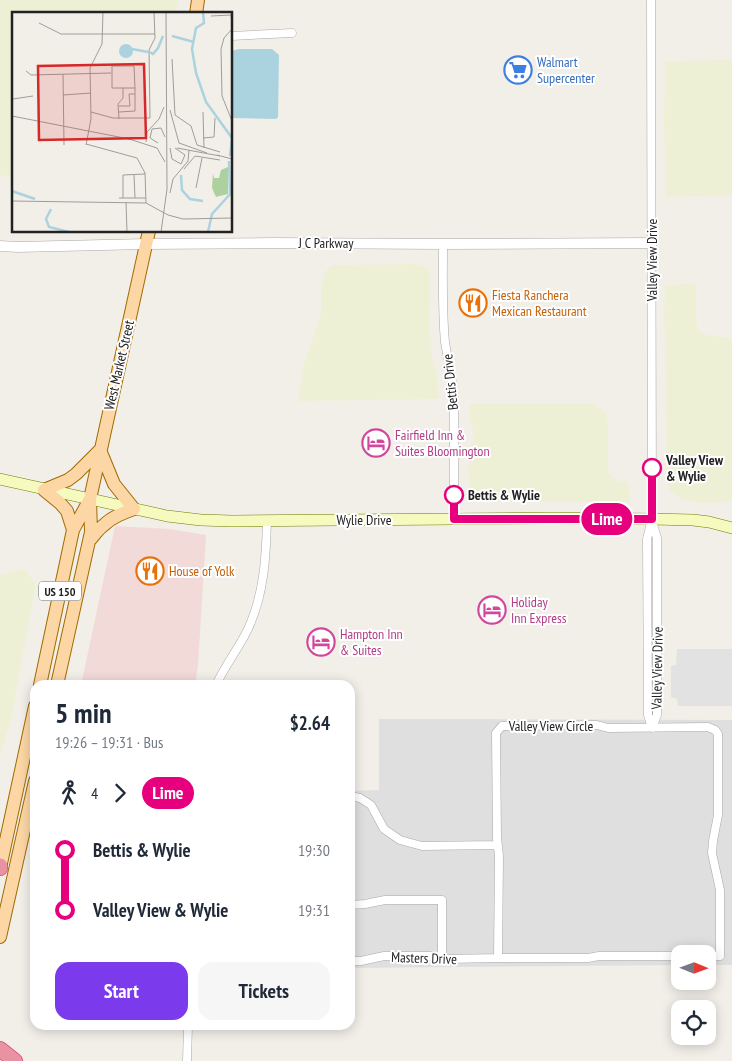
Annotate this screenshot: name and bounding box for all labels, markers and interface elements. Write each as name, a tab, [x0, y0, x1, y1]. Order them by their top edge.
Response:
inset map	[12, 12, 232, 232]
place label: Walmart Supercenter	[537, 53, 595, 87]
supermarket icon: Walmart Supercenter	[503, 55, 533, 85]
street label: Valley View Drive	[643, 218, 661, 302]
street label: J C Parkway	[297, 234, 354, 252]
place label: Fiesta Ranchera Mexican Restaurant	[492, 286, 587, 320]
restaurant icon: Fiesta Ranchera Mexican Restaurant	[458, 288, 488, 318]
street label: West Market Street	[100, 318, 138, 412]
street label: Bettis Drive	[438, 353, 462, 411]
place label: Fairfield Inn & Suites Bloomington	[395, 426, 490, 460]
hotel icon: Fairfield Inn & Suites Bloomington	[361, 428, 391, 458]
place label: Valley View & Wylie	[665, 451, 724, 485]
marker: Valley View & Wylie	[642, 458, 662, 478]
marker: Bettis & Wylie	[444, 485, 464, 505]
place label: Bettis & Wylie	[468, 486, 540, 504]
line badge: Lime	[572, 503, 642, 535]
text: Lime	[591, 507, 623, 530]
street label: Wylie Drive	[337, 511, 392, 529]
restaurant icon: House of Yolk	[135, 556, 165, 586]
place label: House of Yolk	[169, 562, 235, 580]
road number: US 150	[39, 582, 81, 600]
place label: Holiday Inn Express	[511, 593, 567, 627]
hotel icon: Holiday Inn Express	[477, 595, 507, 625]
place label: Hampton Inn & Suites	[340, 625, 403, 659]
street label: Valley View Drive	[647, 626, 667, 710]
hotel icon: Hampton Inn & Suites	[306, 627, 336, 657]
text: 5 min	[55, 694, 112, 731]
text: $2.64	[290, 711, 330, 735]
street label: Valley View Circle	[508, 717, 593, 735]
text: 19:26 – 19:31 · Bus	[55, 732, 163, 752]
icon: walk	[55, 779, 83, 807]
icon: forward	[106, 779, 134, 807]
text: Lime	[152, 781, 184, 804]
text: 4	[91, 783, 98, 803]
text: Bettis & Wylie	[93, 838, 191, 862]
text: 19:30	[298, 840, 330, 860]
text: Valley View & Wylie	[93, 898, 228, 922]
text: 19:31	[298, 900, 330, 920]
north arrow	[671, 945, 716, 990]
map controls	[671, 945, 716, 1045]
street label: Masters Drive	[391, 948, 457, 968]
button: Start	[55, 962, 188, 1020]
button: Tickets	[198, 962, 330, 1020]
button: locate	[671, 1000, 716, 1045]

